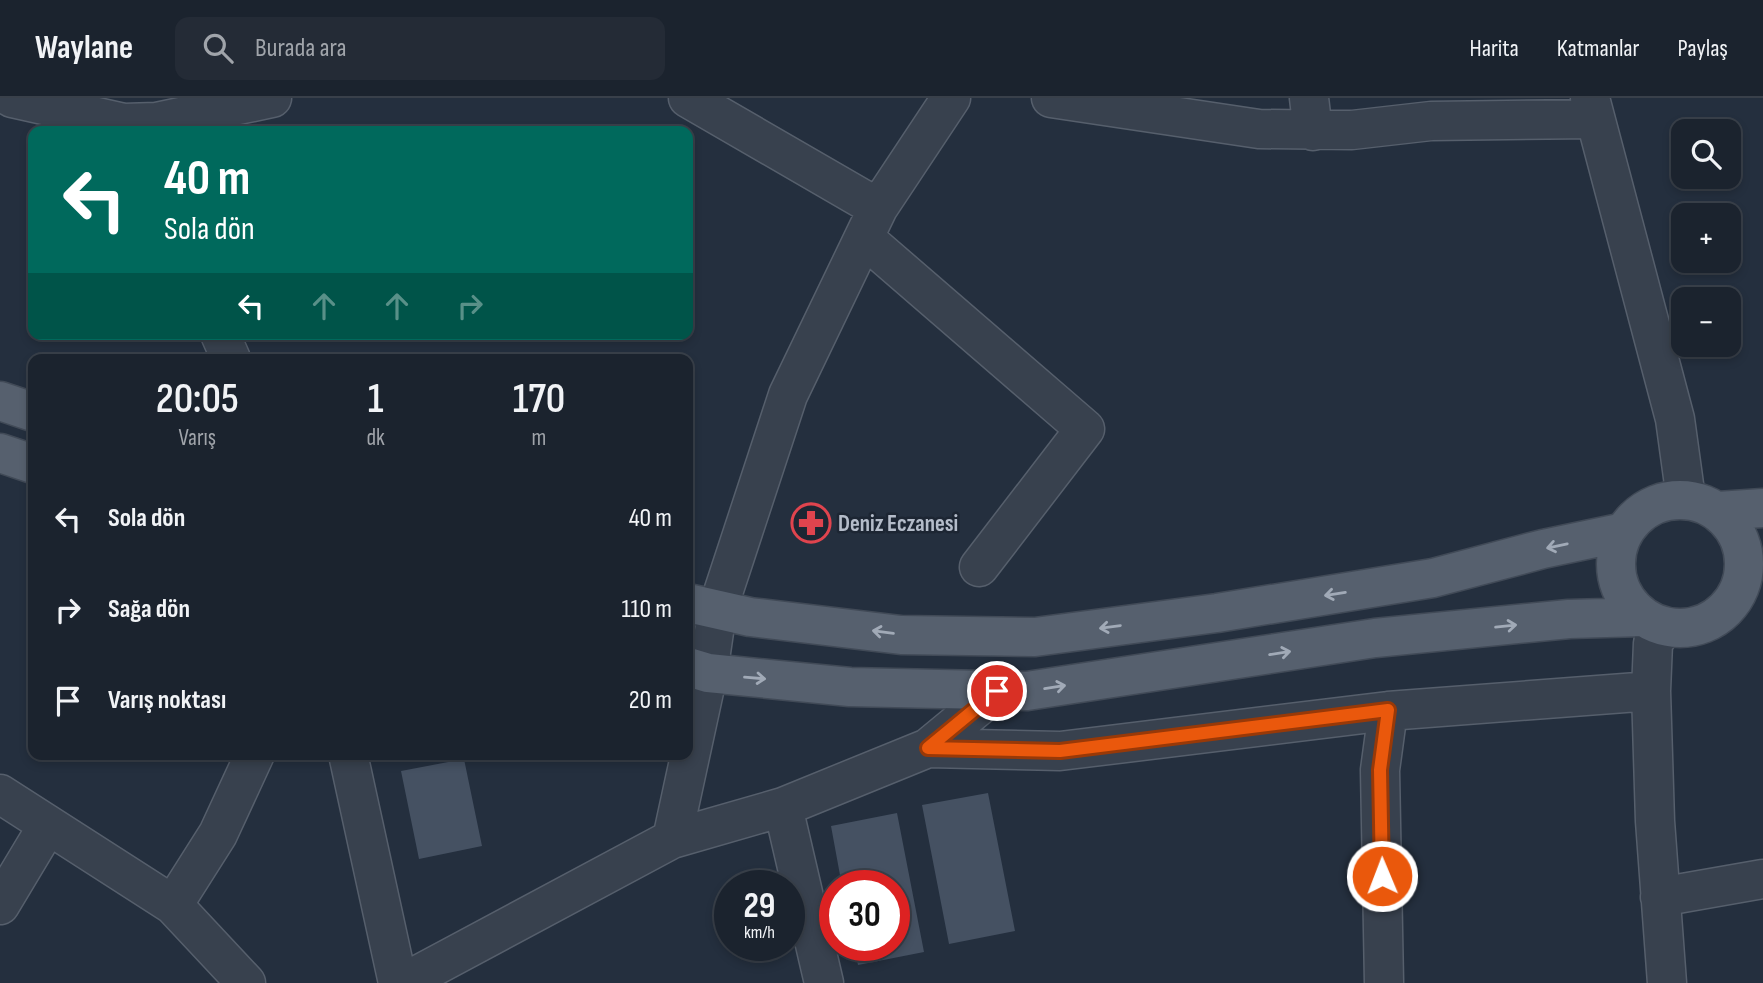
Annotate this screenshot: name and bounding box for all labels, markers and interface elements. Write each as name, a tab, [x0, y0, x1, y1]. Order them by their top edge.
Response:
search box	[175, 17, 665, 80]
text: Waylane	[35, 28, 133, 68]
icon: search	[199, 29, 237, 67]
text: Burada ara	[255, 33, 347, 64]
text: Harita	[1469, 34, 1519, 63]
text: Katmanlar	[1557, 34, 1640, 63]
text: Paylaş	[1678, 34, 1728, 63]
map controls	[1671, 119, 1741, 357]
button: search	[1671, 119, 1741, 189]
text: 40 m	[164, 150, 250, 209]
icon: left	[49, 154, 140, 245]
button: +	[1671, 203, 1741, 273]
text: Sola dön	[164, 210, 255, 249]
icon: left	[232, 287, 270, 325]
icon: ahead	[305, 287, 343, 325]
icon: ahead	[378, 287, 416, 325]
icon: right	[451, 287, 489, 325]
button: −	[1671, 287, 1741, 357]
text: 20:05	[156, 374, 239, 425]
text: 1	[368, 374, 384, 425]
text: 170	[513, 374, 565, 425]
text: Varış	[178, 424, 216, 452]
text: dk	[366, 424, 385, 452]
text: m	[532, 424, 546, 452]
icon: left	[49, 500, 87, 538]
pharmacy icon: Deniz Eczanesi	[790, 502, 832, 544]
text: Sola dön	[108, 503, 185, 534]
text: 40 m	[629, 503, 672, 534]
place label: Deniz Eczanesi	[838, 510, 958, 538]
one-way arrow	[1546, 539, 1569, 553]
one-way arrow	[1324, 588, 1347, 601]
icon: right	[49, 591, 87, 629]
text: Sağa dön	[108, 594, 190, 625]
text: 110 m	[621, 594, 672, 625]
one-way arrow	[1494, 619, 1517, 632]
one-way arrow	[1099, 621, 1122, 634]
one-way arrow	[872, 626, 895, 639]
one-way arrow	[1268, 646, 1291, 659]
pin	[967, 661, 1027, 721]
one-way arrow	[743, 672, 766, 685]
icon: arrive	[978, 672, 1016, 710]
one-way arrow	[1043, 680, 1066, 693]
icon: arrive	[49, 682, 87, 720]
text: Varış noktası	[108, 685, 226, 716]
text: 20 m	[629, 685, 672, 716]
position arrow	[1345, 839, 1419, 913]
speed limit sign: 30	[819, 870, 910, 961]
text: 29	[744, 885, 775, 928]
text: km/h	[744, 922, 775, 943]

